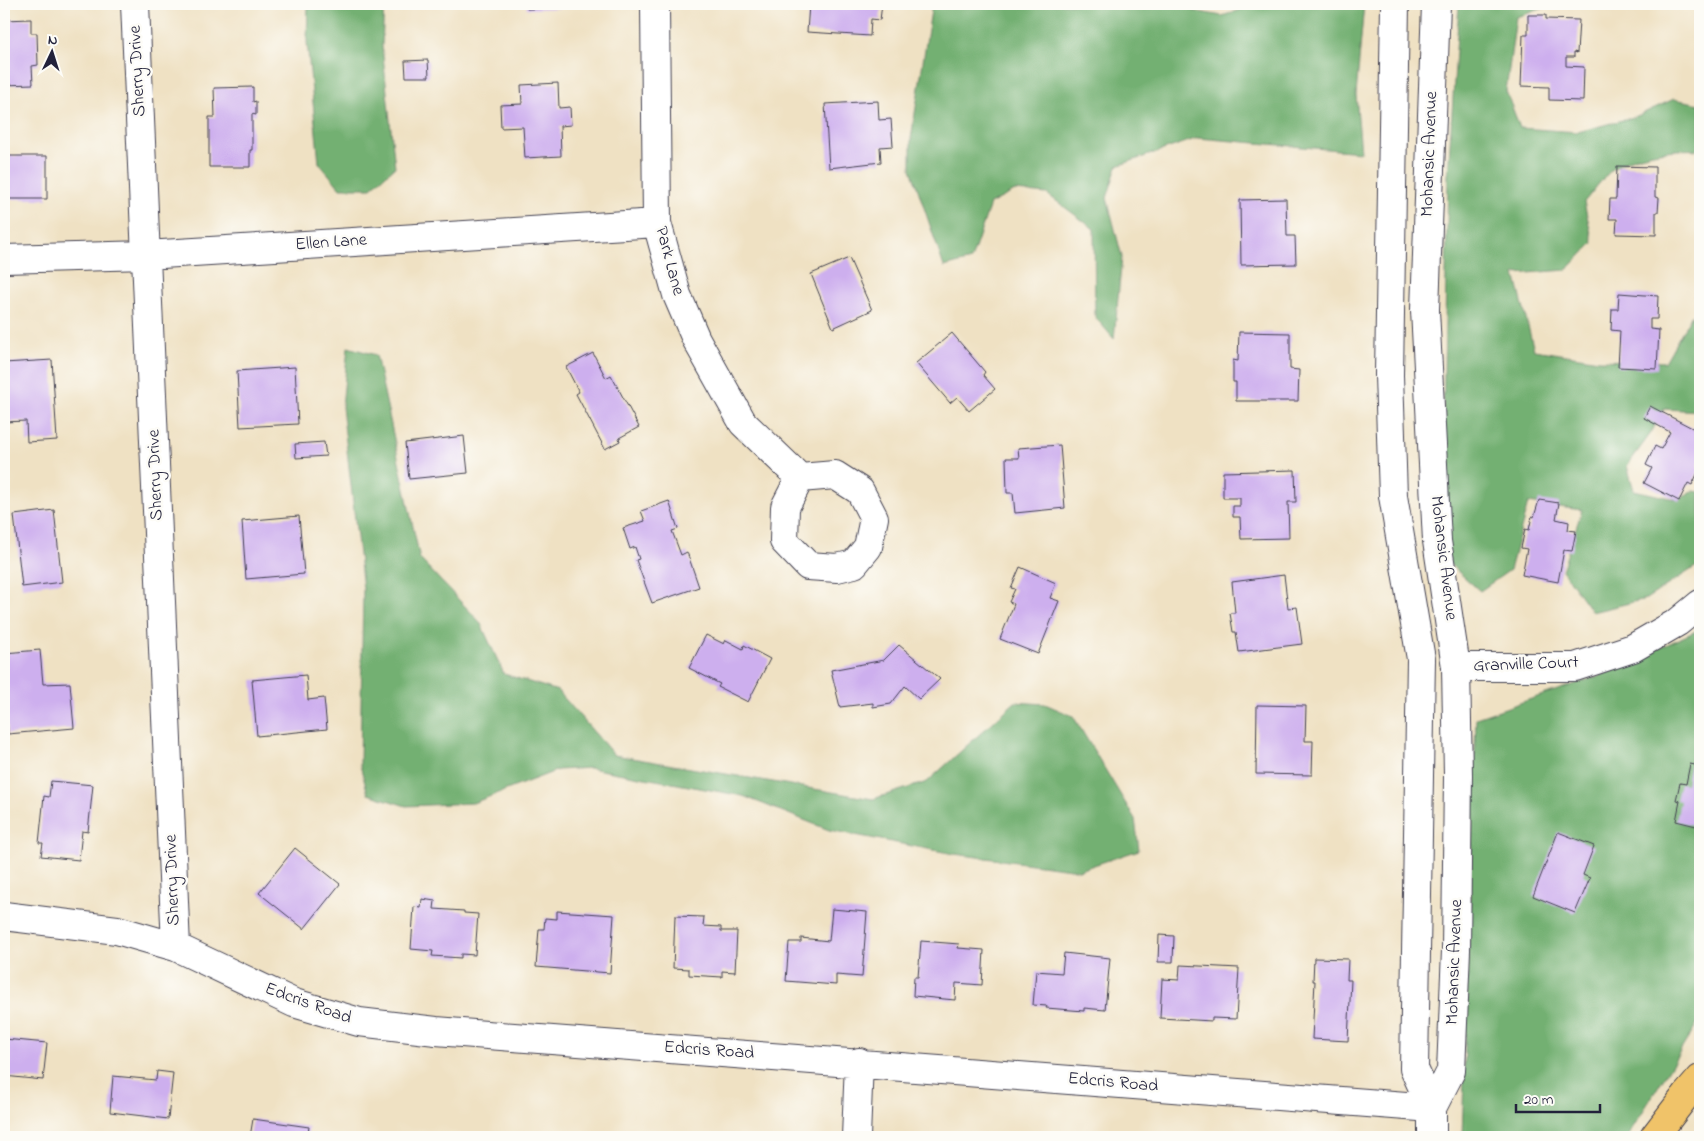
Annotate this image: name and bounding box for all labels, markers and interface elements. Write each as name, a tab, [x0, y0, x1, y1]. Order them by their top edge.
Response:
street label: Sherry Drive	[123, 24, 153, 117]
north arrow	[28, 28, 78, 78]
text: N	[47, 30, 58, 51]
street label: Mohansic Avenue	[1415, 90, 1445, 217]
street label: Park Lane	[647, 224, 691, 299]
street label: Ellen Lane	[294, 227, 369, 258]
street label: Sherry Drive	[141, 428, 171, 521]
street label: Mohansic Avenue	[1422, 494, 1464, 623]
street label: Granville Court	[1473, 650, 1579, 680]
street label: Sherry Drive	[158, 833, 188, 926]
street label: Mohansic Avenue	[1440, 898, 1470, 1025]
street label: Edcris Road	[261, 976, 355, 1032]
street label: Edcris Road	[663, 1035, 755, 1067]
street label: Edcris Road	[1067, 1066, 1159, 1100]
scale bar	[1516, 1081, 1600, 1113]
text: 20 m	[1524, 1089, 1554, 1111]

